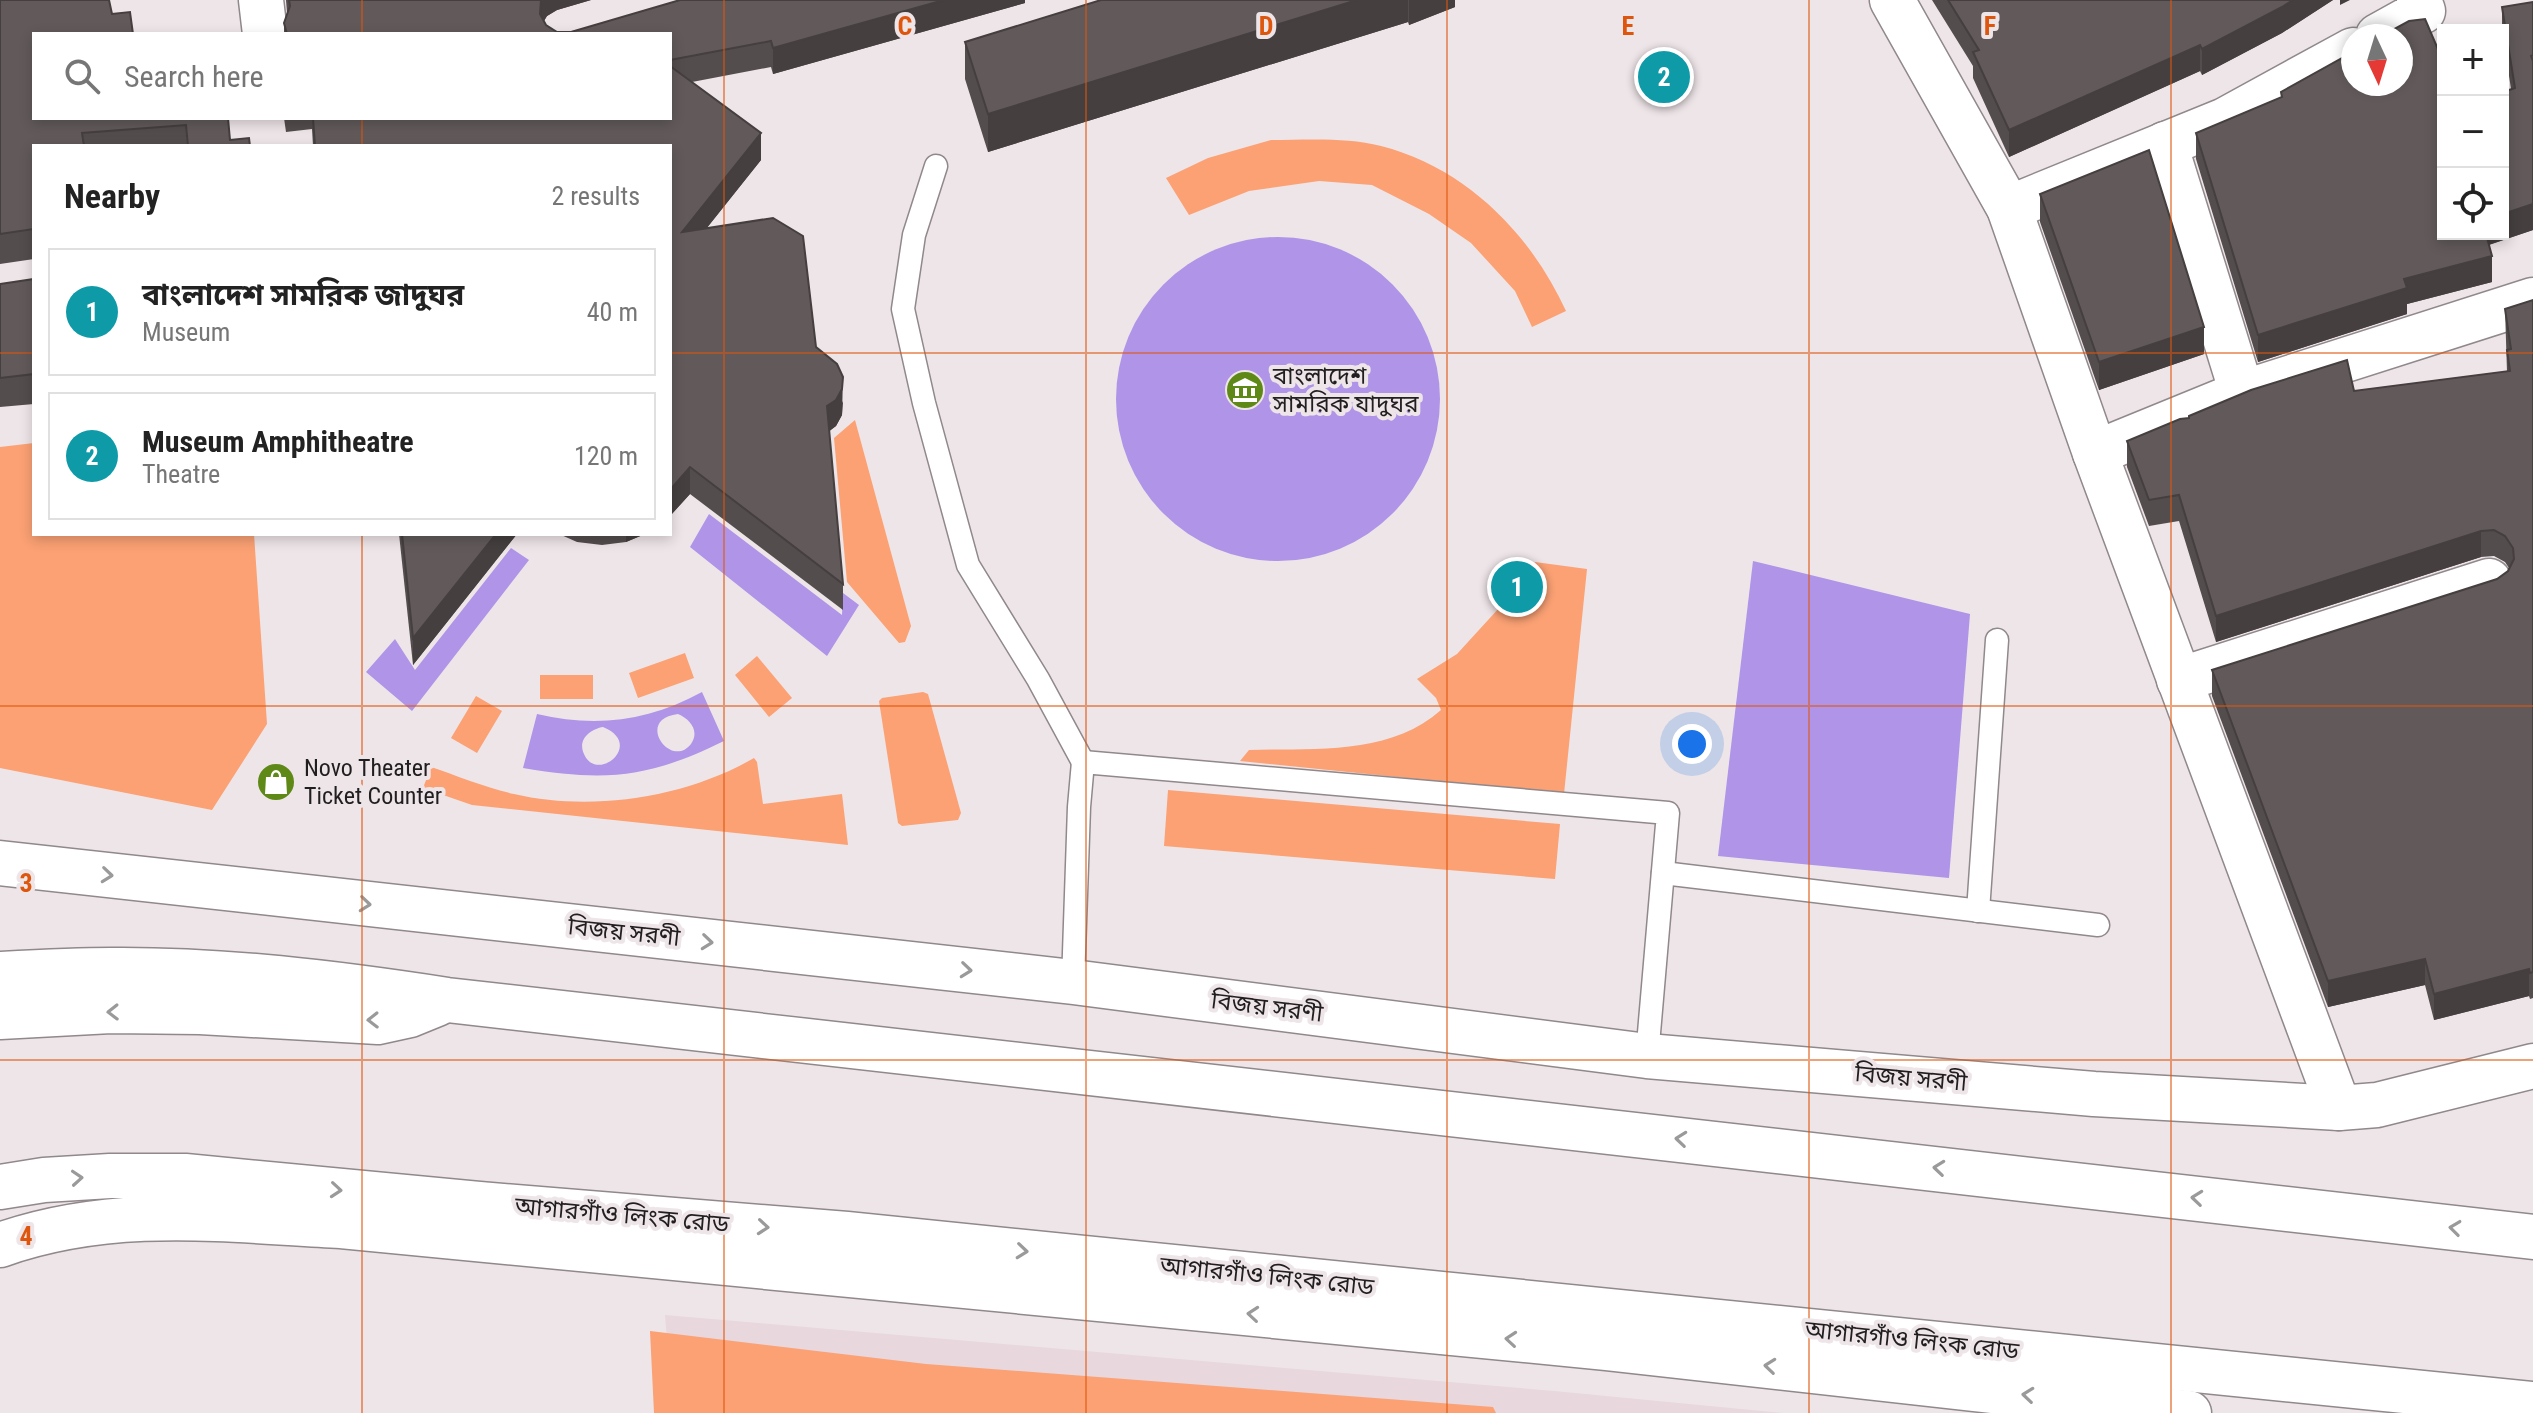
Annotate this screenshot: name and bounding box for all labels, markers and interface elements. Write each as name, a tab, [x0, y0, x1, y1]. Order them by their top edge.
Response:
text: C	[898, 11, 913, 41]
text: D	[1259, 11, 1273, 41]
text: E	[1622, 11, 1635, 41]
text: F	[1984, 11, 1996, 41]
north arrow	[2341, 24, 2413, 96]
map controls	[2437, 24, 2509, 240]
button: +	[2437, 24, 2509, 96]
search box	[32, 32, 672, 120]
pin: 2	[1638, 47, 1690, 107]
icon: search	[60, 54, 104, 98]
text: Search here	[124, 59, 264, 94]
button: −	[2437, 96, 2509, 168]
button: locate	[2437, 168, 2509, 240]
text: Nearby	[64, 176, 160, 216]
text: 2 results	[551, 181, 640, 211]
text: বাংলাদেশ সামরিক জাদুঘর	[142, 277, 464, 312]
text: 1	[85, 297, 99, 327]
text: 40 m	[587, 297, 638, 327]
text: Museum	[142, 317, 230, 347]
place label: বাংলাদেশ সামরিক যাদুঘর	[1272, 362, 1419, 418]
museum icon: বাংলাদেশ সামরিক যাদুঘর	[1224, 369, 1266, 411]
text: Museum Amphitheatre	[142, 424, 414, 459]
text: 2	[85, 441, 99, 471]
text: 120 m	[574, 441, 638, 471]
text: Theatre	[142, 459, 220, 489]
pin: 1	[1491, 557, 1543, 617]
your location	[1672, 724, 1712, 764]
place label: Novo Theater Ticket Counter	[304, 754, 442, 810]
shop icon: Novo Theater Ticket Counter	[255, 761, 297, 803]
one-way arrow	[101, 866, 114, 883]
text: 3	[19, 868, 33, 898]
one-way arrow	[359, 895, 372, 912]
street label: বিজয় সরণী	[566, 912, 682, 952]
one-way arrow	[701, 933, 714, 950]
one-way arrow	[959, 962, 972, 979]
street label: বিজয় সরণী	[1209, 986, 1325, 1028]
one-way arrow	[106, 1003, 119, 1020]
one-way arrow	[366, 1011, 378, 1029]
street label: বিজয় সরণী	[1853, 1059, 1969, 1097]
one-way arrow	[1674, 1131, 1687, 1148]
one-way arrow	[1932, 1160, 1945, 1177]
one-way arrow	[71, 1170, 84, 1187]
one-way arrow	[330, 1182, 343, 1199]
one-way arrow	[2190, 1189, 2203, 1206]
street label: আগারগাঁও লিংক রোড	[513, 1192, 731, 1238]
one-way arrow	[757, 1218, 770, 1235]
one-way arrow	[2449, 1220, 2462, 1237]
text: 4	[19, 1221, 33, 1251]
one-way arrow	[1016, 1243, 1029, 1260]
street label: আগারগাঁও লিংক রোড	[1158, 1251, 1376, 1301]
one-way arrow	[1246, 1306, 1259, 1323]
street label: আগারগাঁও লিংক রোড	[1803, 1315, 2021, 1365]
one-way arrow	[1504, 1331, 1517, 1348]
one-way arrow	[1763, 1358, 1776, 1375]
one-way arrow	[2021, 1387, 2034, 1404]

